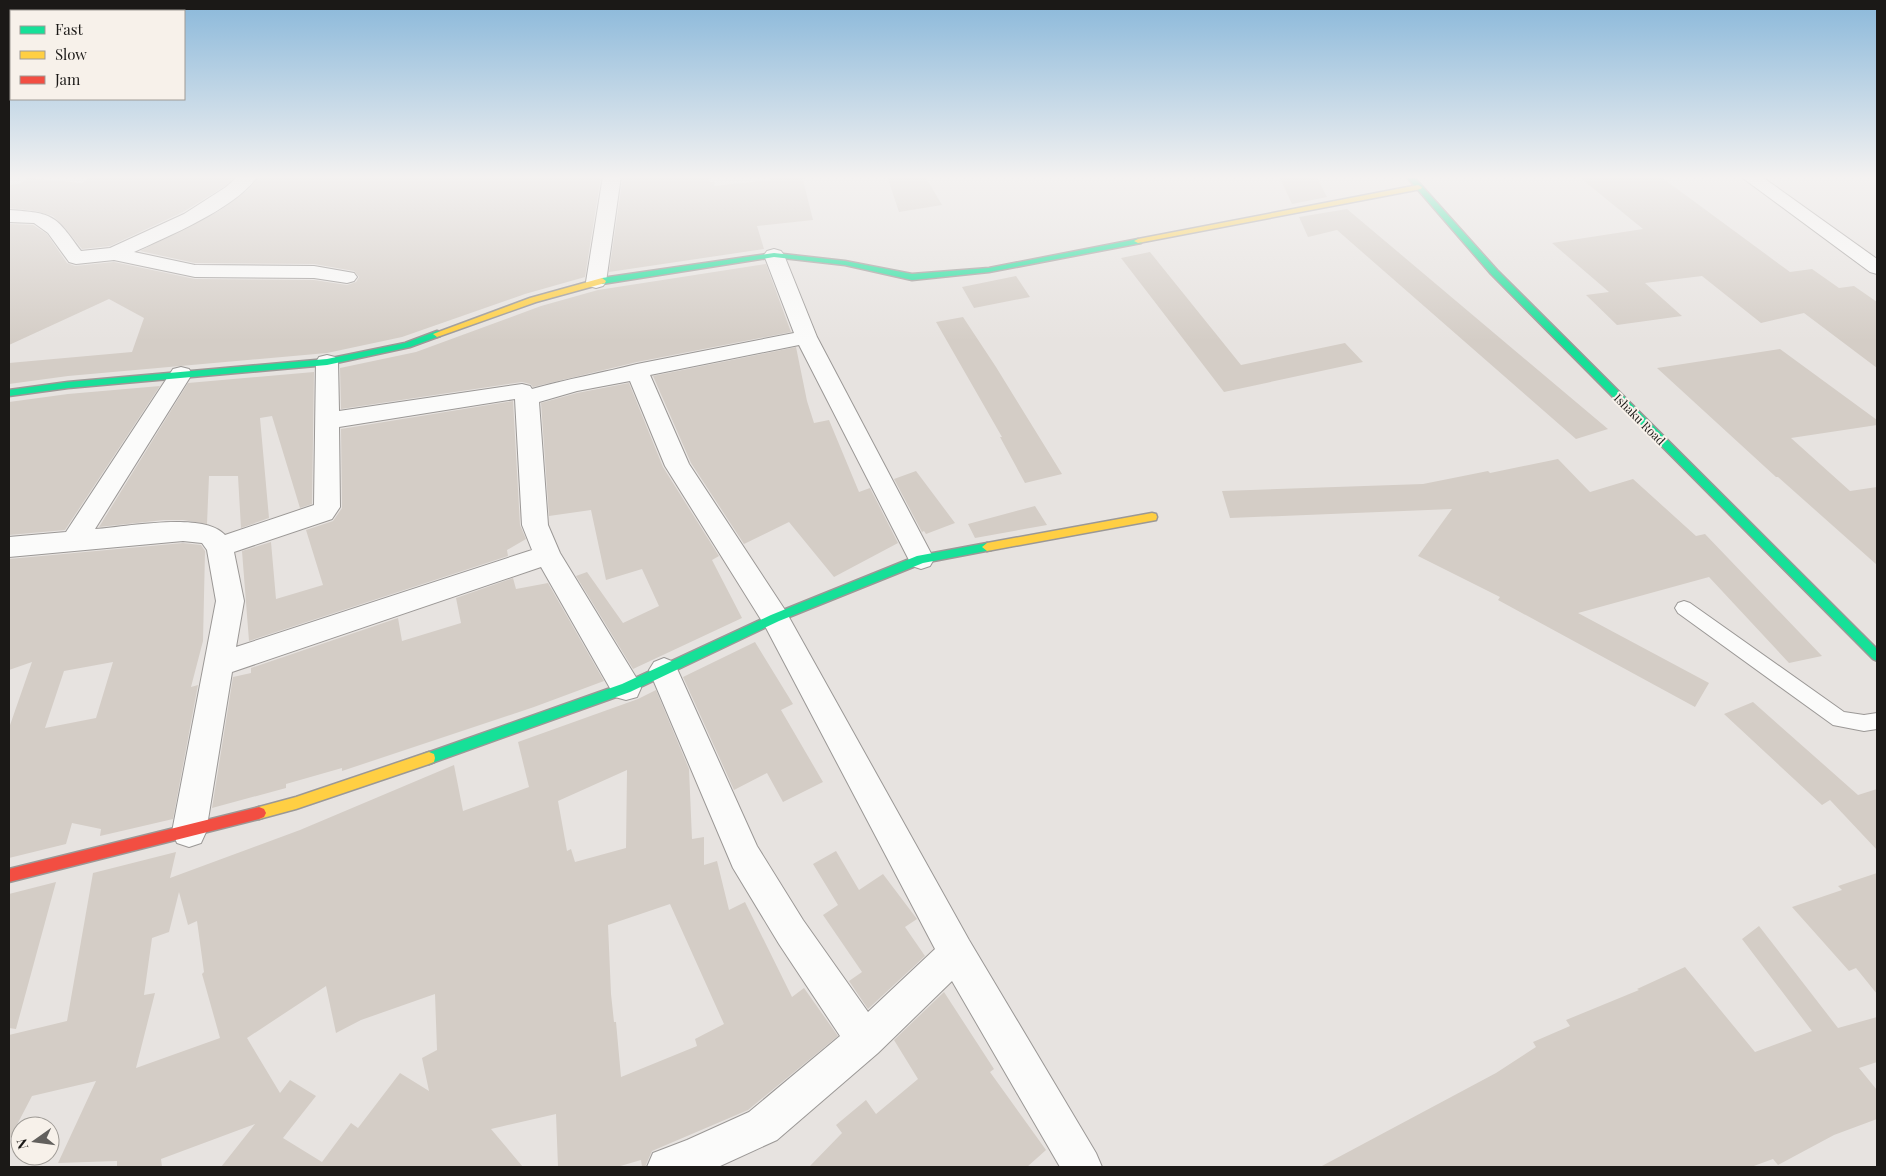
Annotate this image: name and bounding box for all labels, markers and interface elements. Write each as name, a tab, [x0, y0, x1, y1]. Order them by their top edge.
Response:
legend	[10, 10, 185, 100]
text: Fast	[55, 19, 84, 39]
text: Slow	[55, 44, 87, 64]
text: Jam	[54, 69, 81, 89]
street label: Ishaku Road	[1611, 390, 1669, 448]
north arrow	[10, 1116, 60, 1166]
text: N	[11, 1137, 32, 1151]

